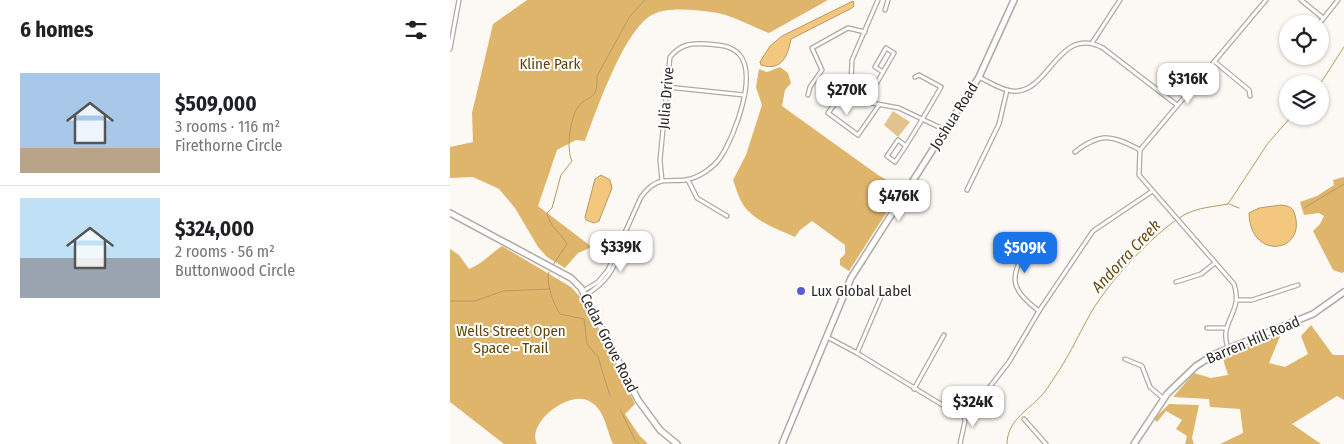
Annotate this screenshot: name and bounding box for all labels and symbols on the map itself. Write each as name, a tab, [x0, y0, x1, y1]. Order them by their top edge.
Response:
park label: Kline Park	[519, 55, 581, 73]
pin: $316K	[1153, 62, 1223, 105]
street label: Julia Drive	[654, 66, 678, 130]
pin: $270K	[812, 74, 882, 116]
street label: Joshua Road	[926, 79, 982, 153]
pin: $476K	[864, 180, 934, 222]
water label: Andorra Creek	[1087, 216, 1164, 297]
pin: $339K	[586, 230, 656, 273]
pin: $509K	[990, 232, 1060, 274]
place label: Lux Global Label	[811, 282, 912, 300]
marker: Lux Global Label	[795, 285, 807, 297]
street label: Cedar Grove Road	[576, 290, 642, 396]
street label: Barren Hill Road	[1204, 312, 1302, 368]
park label: Wells Street Open Space - Trail	[456, 322, 566, 357]
pin: $324K	[938, 386, 1008, 428]

